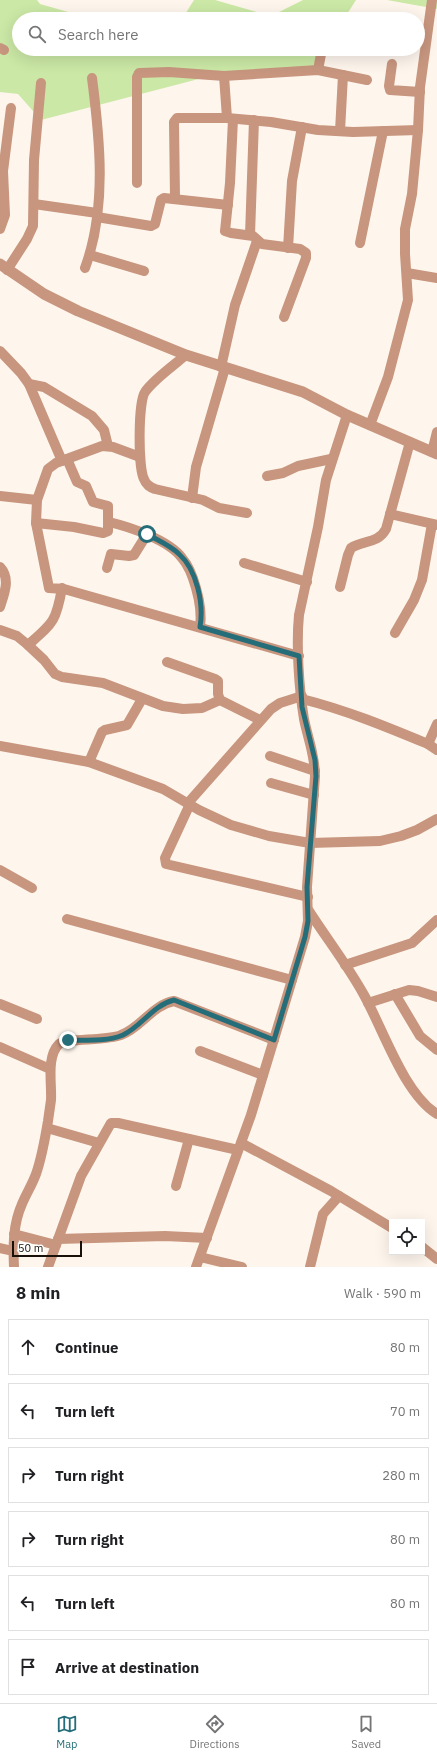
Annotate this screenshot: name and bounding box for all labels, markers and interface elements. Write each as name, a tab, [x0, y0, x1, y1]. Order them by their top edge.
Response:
search box	[12, 12, 425, 56]
icon: search	[26, 23, 48, 45]
text: Search here	[58, 25, 138, 44]
route start	[138, 525, 156, 543]
route end	[59, 1031, 77, 1049]
map controls	[389, 1219, 425, 1255]
button: locate	[389, 1219, 425, 1255]
scale bar	[12, 1239, 82, 1258]
text: 50 m	[18, 1241, 43, 1255]
text: 8 min	[16, 1282, 60, 1304]
text: Walk · 590 m	[344, 1285, 421, 1302]
icon: ahead	[17, 1336, 39, 1358]
text: Continue	[55, 1338, 119, 1357]
text: 80 m	[390, 1339, 420, 1356]
icon: left	[17, 1400, 39, 1422]
text: Turn left	[55, 1402, 115, 1421]
text: 70 m	[390, 1403, 420, 1420]
icon: right	[17, 1464, 39, 1486]
text: Turn right	[55, 1466, 124, 1485]
text: 280 m	[382, 1467, 420, 1484]
icon: right	[17, 1528, 39, 1550]
text: Turn right	[55, 1530, 124, 1549]
text: 80 m	[390, 1531, 420, 1548]
icon: left	[17, 1592, 39, 1614]
text: Turn left	[55, 1594, 115, 1613]
text: 80 m	[390, 1595, 420, 1612]
icon: arrive	[17, 1656, 39, 1678]
text: Arrive at destination	[55, 1658, 199, 1677]
tab: Map	[56, 1713, 78, 1751]
tab: Directions	[190, 1713, 240, 1751]
tab: Saved	[351, 1713, 381, 1751]

